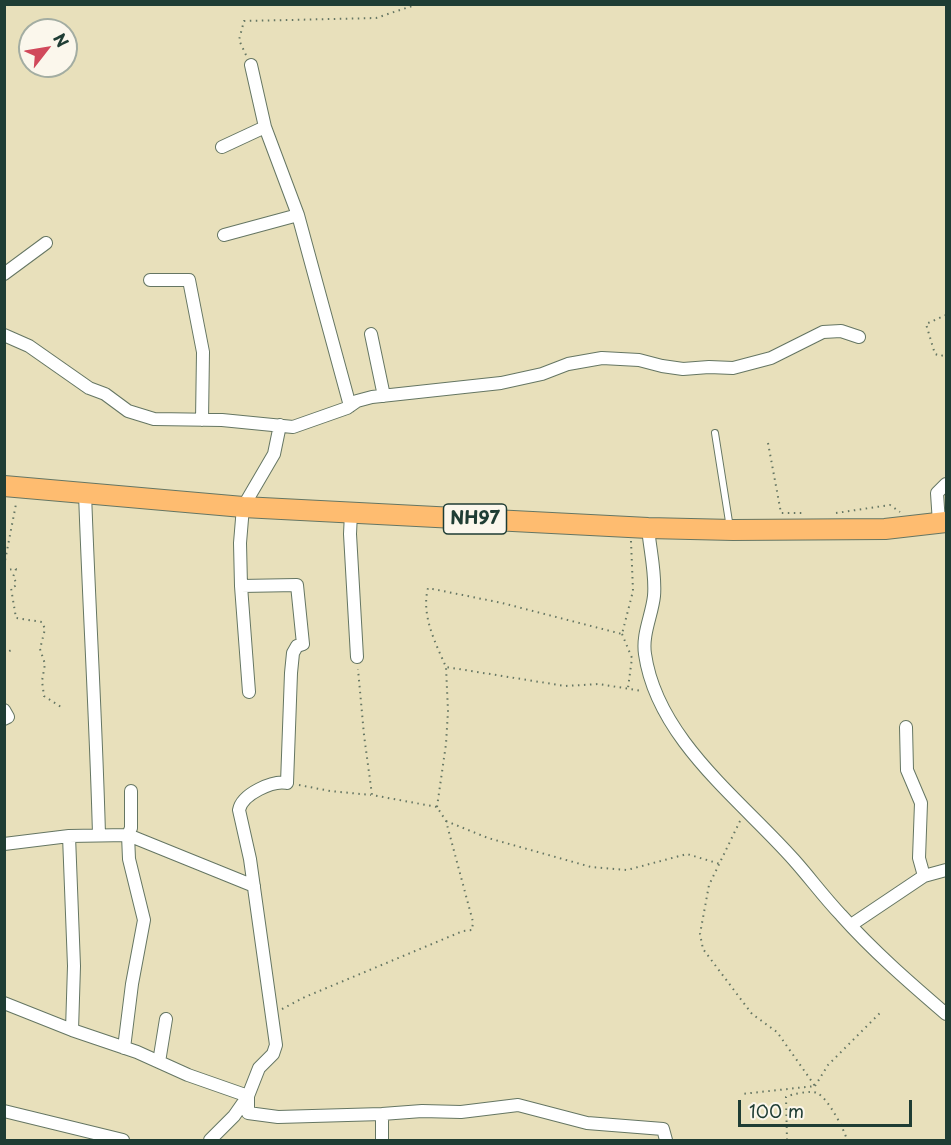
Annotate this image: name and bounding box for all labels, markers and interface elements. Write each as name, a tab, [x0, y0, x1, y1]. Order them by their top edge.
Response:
north arrow	[18, 18, 78, 78]
text: N	[48, 28, 75, 51]
road number: NH97	[444, 504, 506, 534]
scale bar	[741, 1088, 915, 1126]
text: 100 m	[749, 1097, 804, 1124]

